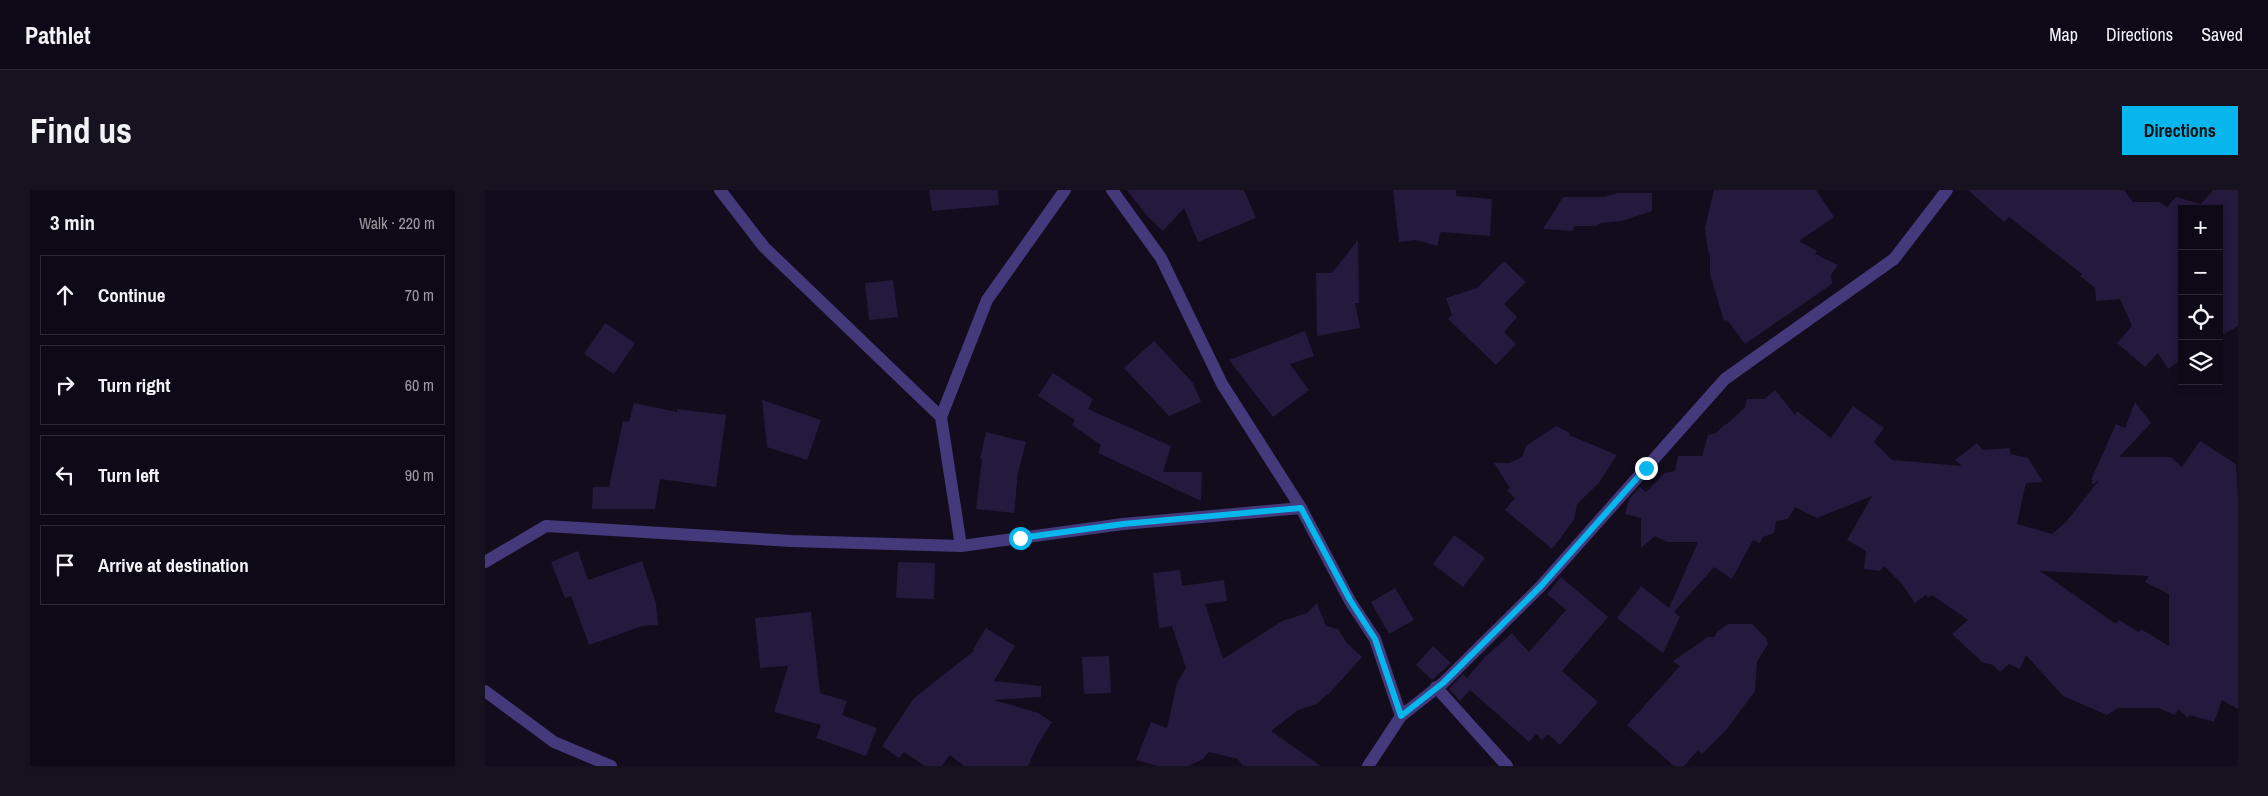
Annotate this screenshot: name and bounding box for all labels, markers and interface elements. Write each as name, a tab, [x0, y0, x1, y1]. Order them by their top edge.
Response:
text: Pathlet	[25, 19, 91, 51]
text: Map	[2049, 22, 2078, 47]
text: Directions	[2106, 22, 2173, 47]
text: Saved	[2201, 22, 2243, 47]
button: Directions	[2122, 106, 2238, 155]
text: Find us	[30, 107, 132, 154]
map controls	[2178, 205, 2223, 385]
button: +	[2178, 205, 2223, 250]
text: 3 min	[50, 208, 95, 237]
text: Walk · 220 m	[359, 212, 435, 234]
button: −	[2178, 250, 2223, 295]
icon: ahead	[51, 281, 79, 309]
text: Continue	[98, 282, 166, 308]
text: 70 m	[405, 284, 434, 306]
button: locate	[2178, 295, 2223, 340]
button: layers	[2178, 340, 2223, 385]
icon: right	[51, 371, 79, 399]
text: Turn right	[98, 372, 170, 398]
text: 60 m	[405, 374, 434, 396]
route end	[1635, 457, 1658, 480]
icon: left	[51, 461, 79, 489]
text: Turn left	[98, 462, 159, 488]
text: 90 m	[405, 464, 434, 486]
route start	[1009, 527, 1032, 550]
icon: arrive	[51, 551, 79, 579]
text: Arrive at destination	[98, 552, 249, 578]

